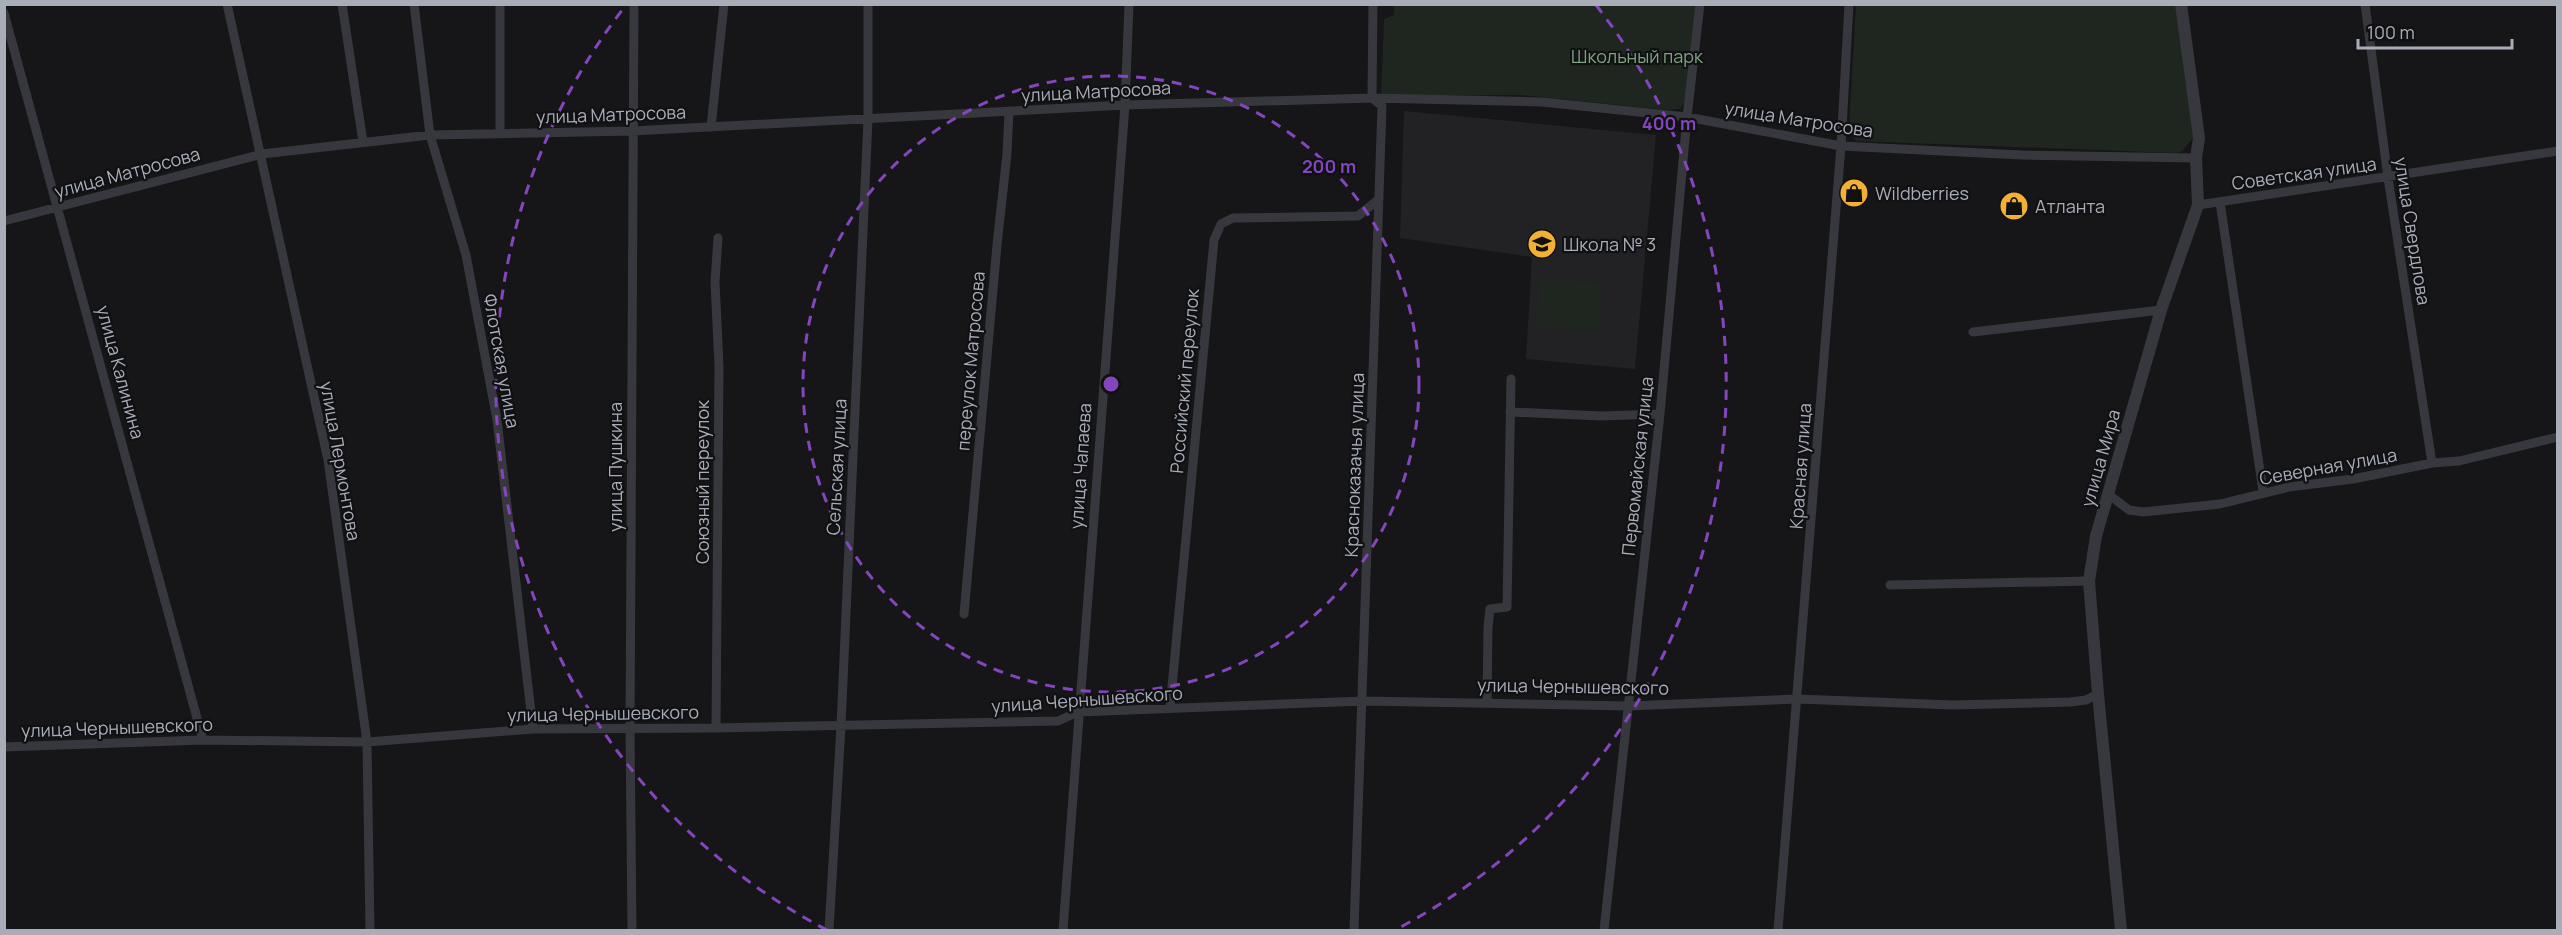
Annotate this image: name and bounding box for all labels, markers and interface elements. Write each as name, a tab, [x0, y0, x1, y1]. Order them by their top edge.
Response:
scale bar	[2358, 12, 2512, 50]
text: 100 m	[2367, 20, 2415, 44]
park label: Школьный парк	[1571, 44, 1704, 68]
street label: улица Матросова	[1020, 75, 1172, 107]
street label: улица Матросова	[1723, 95, 1875, 143]
street label: улица Матросова	[536, 99, 686, 129]
text: 400 m	[1642, 111, 1696, 135]
street label: улица Матросова	[51, 141, 203, 203]
street label: Советская улица	[2230, 151, 2378, 195]
text: 200 m	[1302, 154, 1356, 178]
street label: улица Свердлова	[2389, 155, 2437, 307]
shop icon: Wildberries	[1838, 177, 1870, 209]
place label: Wildberries	[1875, 181, 1969, 205]
shop icon: Атланта	[1998, 190, 2030, 222]
place label: Атланта	[2035, 194, 2105, 218]
school or university icon: Школа № 3	[1526, 228, 1558, 260]
place label: Школа № 3	[1563, 232, 1656, 256]
street label: переулок Матросова	[950, 270, 990, 452]
street label: Российский переулок	[1164, 287, 1204, 474]
street label: Флотская улица	[478, 292, 526, 430]
street label: улица Калинина	[92, 303, 150, 441]
street label: Красноказачья улица	[1339, 372, 1369, 558]
centre of rings	[1101, 374, 1121, 394]
street label: Первомайская улица	[1616, 375, 1658, 557]
street label: улица Лермонтова	[315, 380, 367, 542]
street label: Сельская улица	[820, 398, 852, 536]
street label: Союзный переулок	[690, 399, 714, 564]
street label: улица Пушкина	[603, 402, 627, 532]
street label: улица Чапаева	[1064, 402, 1096, 530]
street label: Красная улица	[1784, 402, 1816, 530]
street label: улица Мира	[2075, 406, 2125, 510]
street label: Северная улица	[2257, 442, 2399, 490]
street label: улица Чернышевского	[1477, 672, 1669, 700]
street label: улица Чернышевского	[990, 680, 1184, 718]
street label: улица Чернышевского	[507, 699, 699, 727]
street label: улица Чернышевского	[21, 712, 213, 742]

